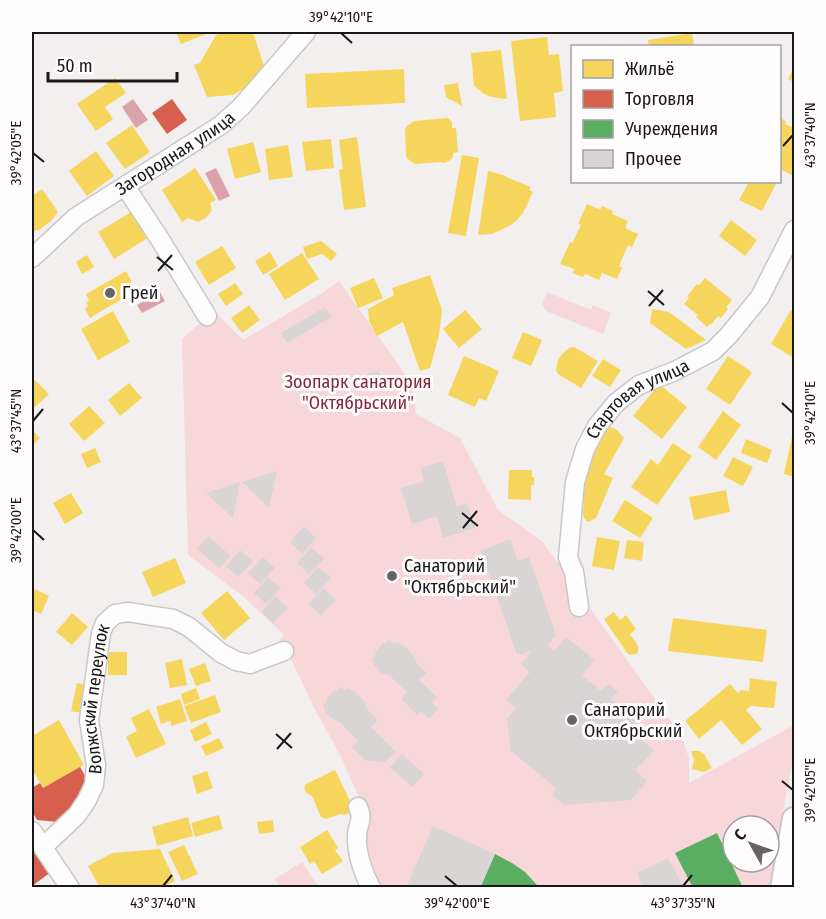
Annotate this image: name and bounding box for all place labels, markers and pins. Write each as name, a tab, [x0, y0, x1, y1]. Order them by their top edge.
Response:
place label: Грей	[122, 282, 158, 304]
marker: Грей	[103, 286, 117, 300]
place label: Санаторий "Октябрьский"	[404, 555, 516, 598]
marker: Санаторий "Октябрьский"	[385, 569, 399, 583]
place label: Санаторий Октябрьский	[584, 699, 682, 742]
marker: Санаторий Октябрьский	[565, 713, 579, 727]

